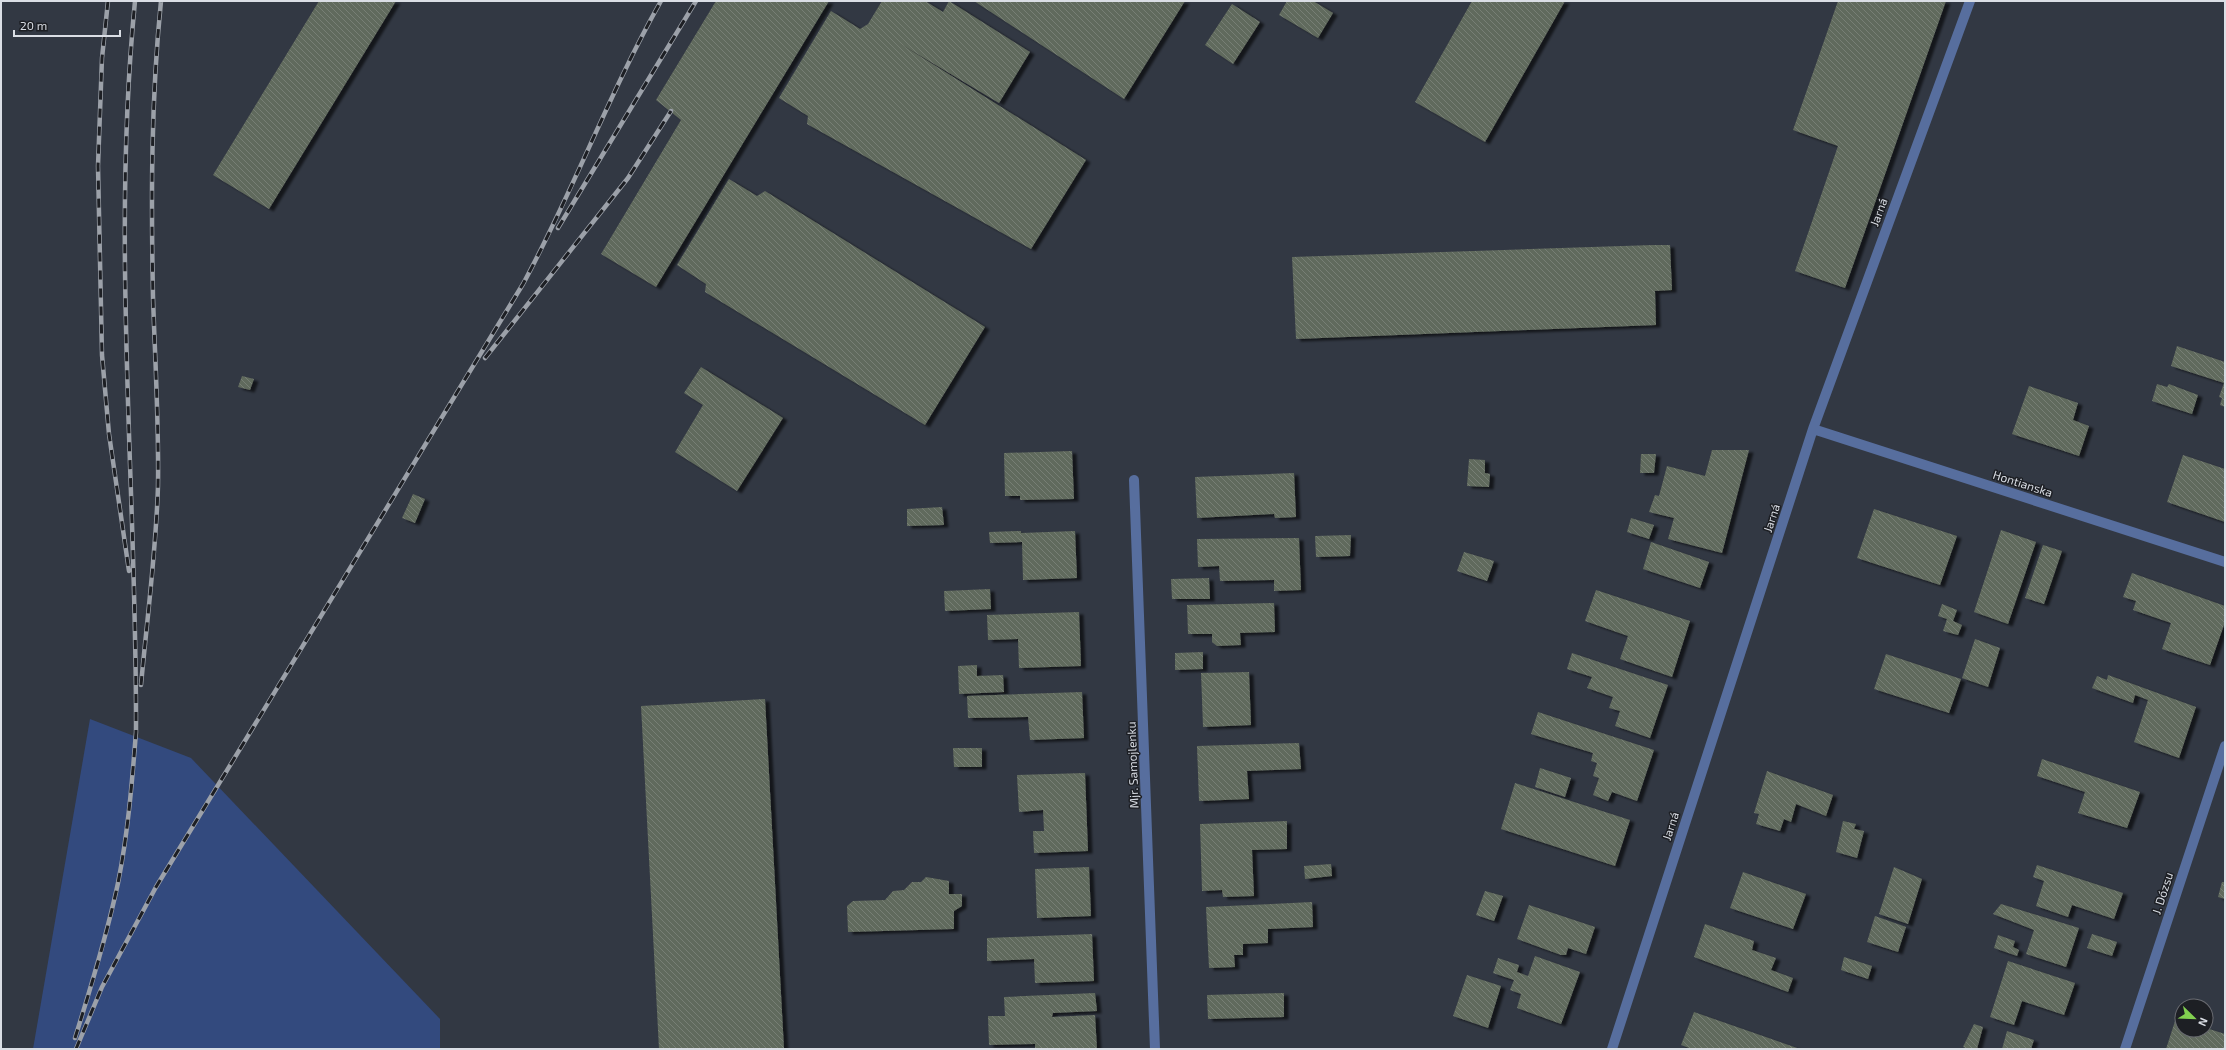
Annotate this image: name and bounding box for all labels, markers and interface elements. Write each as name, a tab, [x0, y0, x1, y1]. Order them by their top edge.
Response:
scale bar	[14, 12, 120, 38]
text: 20 m	[20, 18, 47, 32]
street label: Jarná	[1866, 196, 1890, 228]
street label: Hontianska	[1991, 467, 2055, 499]
street label: Jarná	[1760, 502, 1782, 534]
street label: Mjr. Samojlenku	[1123, 721, 1142, 809]
street label: Jarná	[1659, 810, 1681, 842]
street label: J. Dózsu	[2149, 870, 2175, 916]
north arrow	[2174, 998, 2214, 1038]
text: N	[2196, 1016, 2211, 1028]

